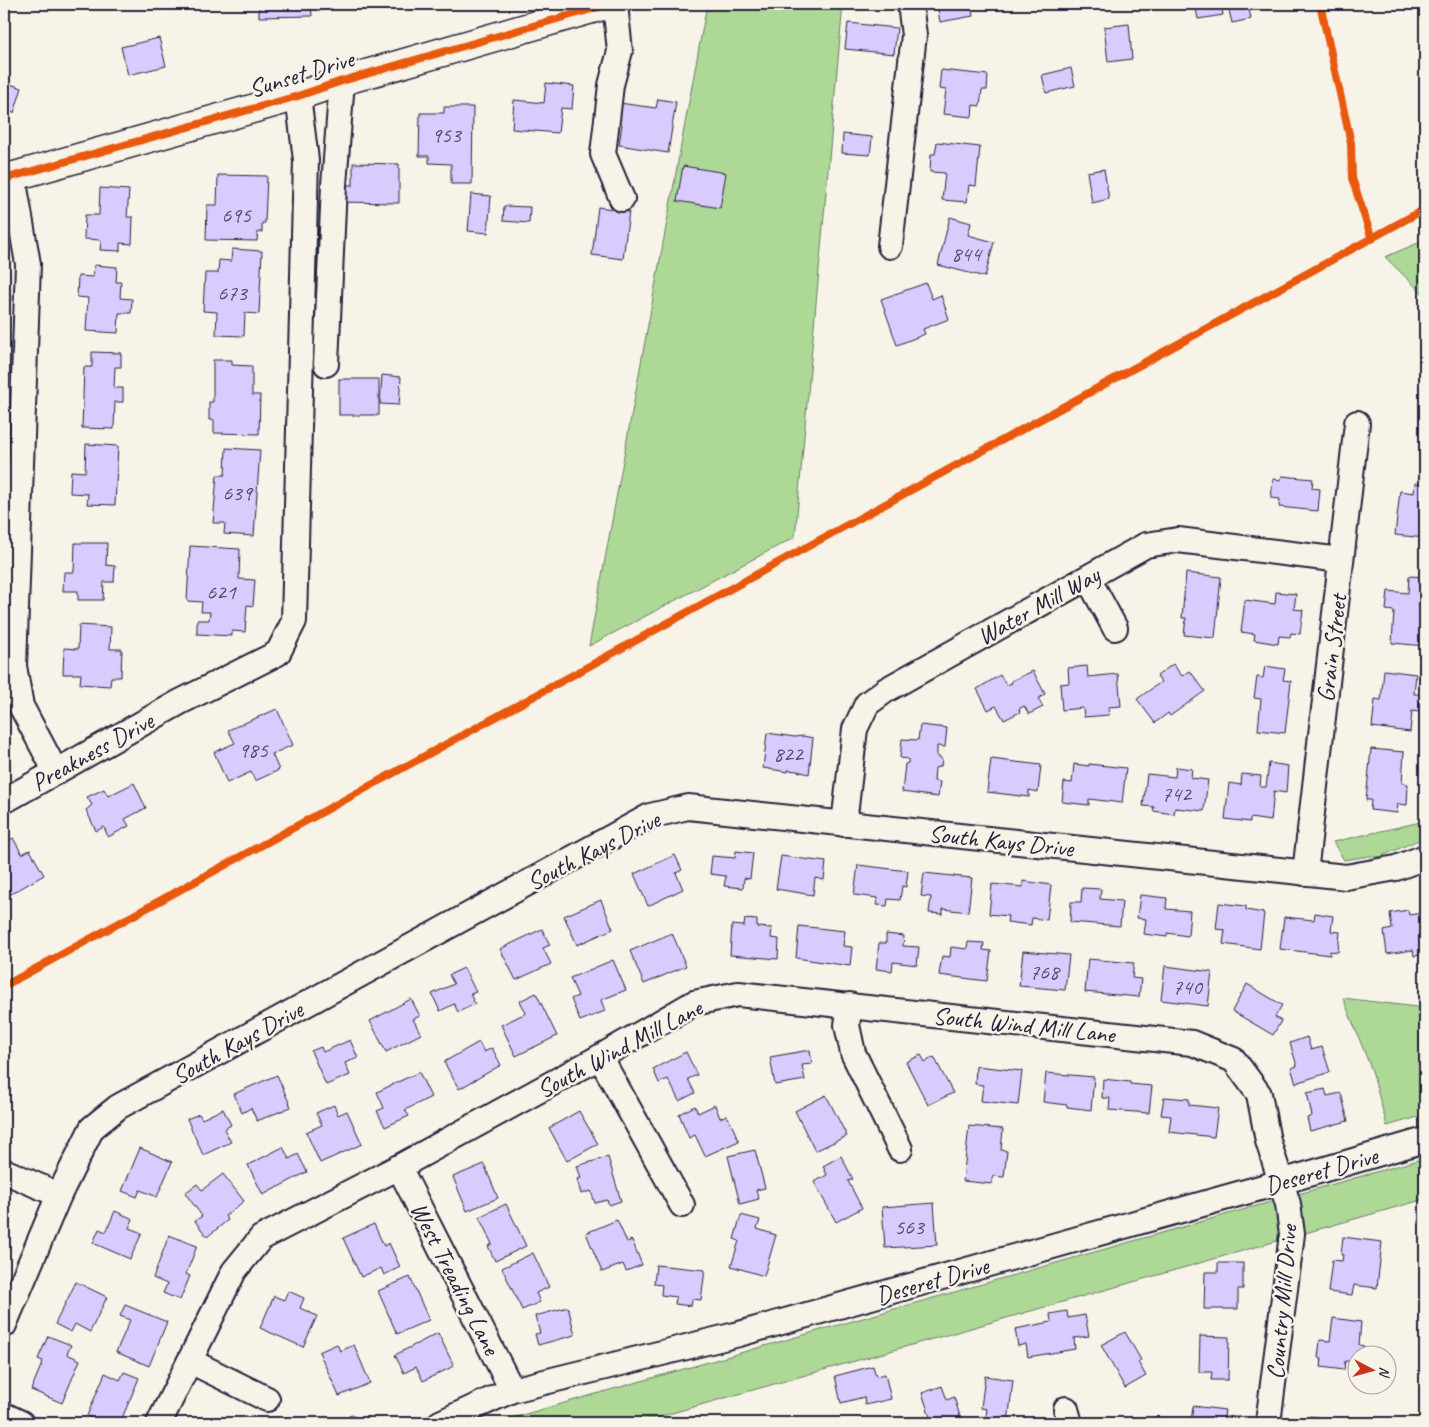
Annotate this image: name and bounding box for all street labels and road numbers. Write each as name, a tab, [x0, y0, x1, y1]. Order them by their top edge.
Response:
street label: Sunset Drive	[245, 42, 359, 105]
street label: Water Mill Way	[972, 558, 1107, 653]
street label: Grain Street	[1310, 590, 1355, 704]
street label: Preakness Drive	[26, 704, 161, 799]
street label: South Kays Drive	[522, 803, 667, 898]
street label: South Kays Drive	[927, 817, 1077, 865]
street label: South Wind Mill Lane	[531, 991, 709, 1106]
street label: South Kays Drive	[166, 993, 310, 1092]
street label: South Wind Mill Lane	[931, 1000, 1118, 1051]
street label: Deseret Drive	[1261, 1139, 1383, 1202]
street label: West Treading Lane	[403, 1197, 508, 1362]
street label: Country Mill Drive	[1259, 1222, 1305, 1381]
street label: Deseret Drive	[872, 1249, 994, 1312]

